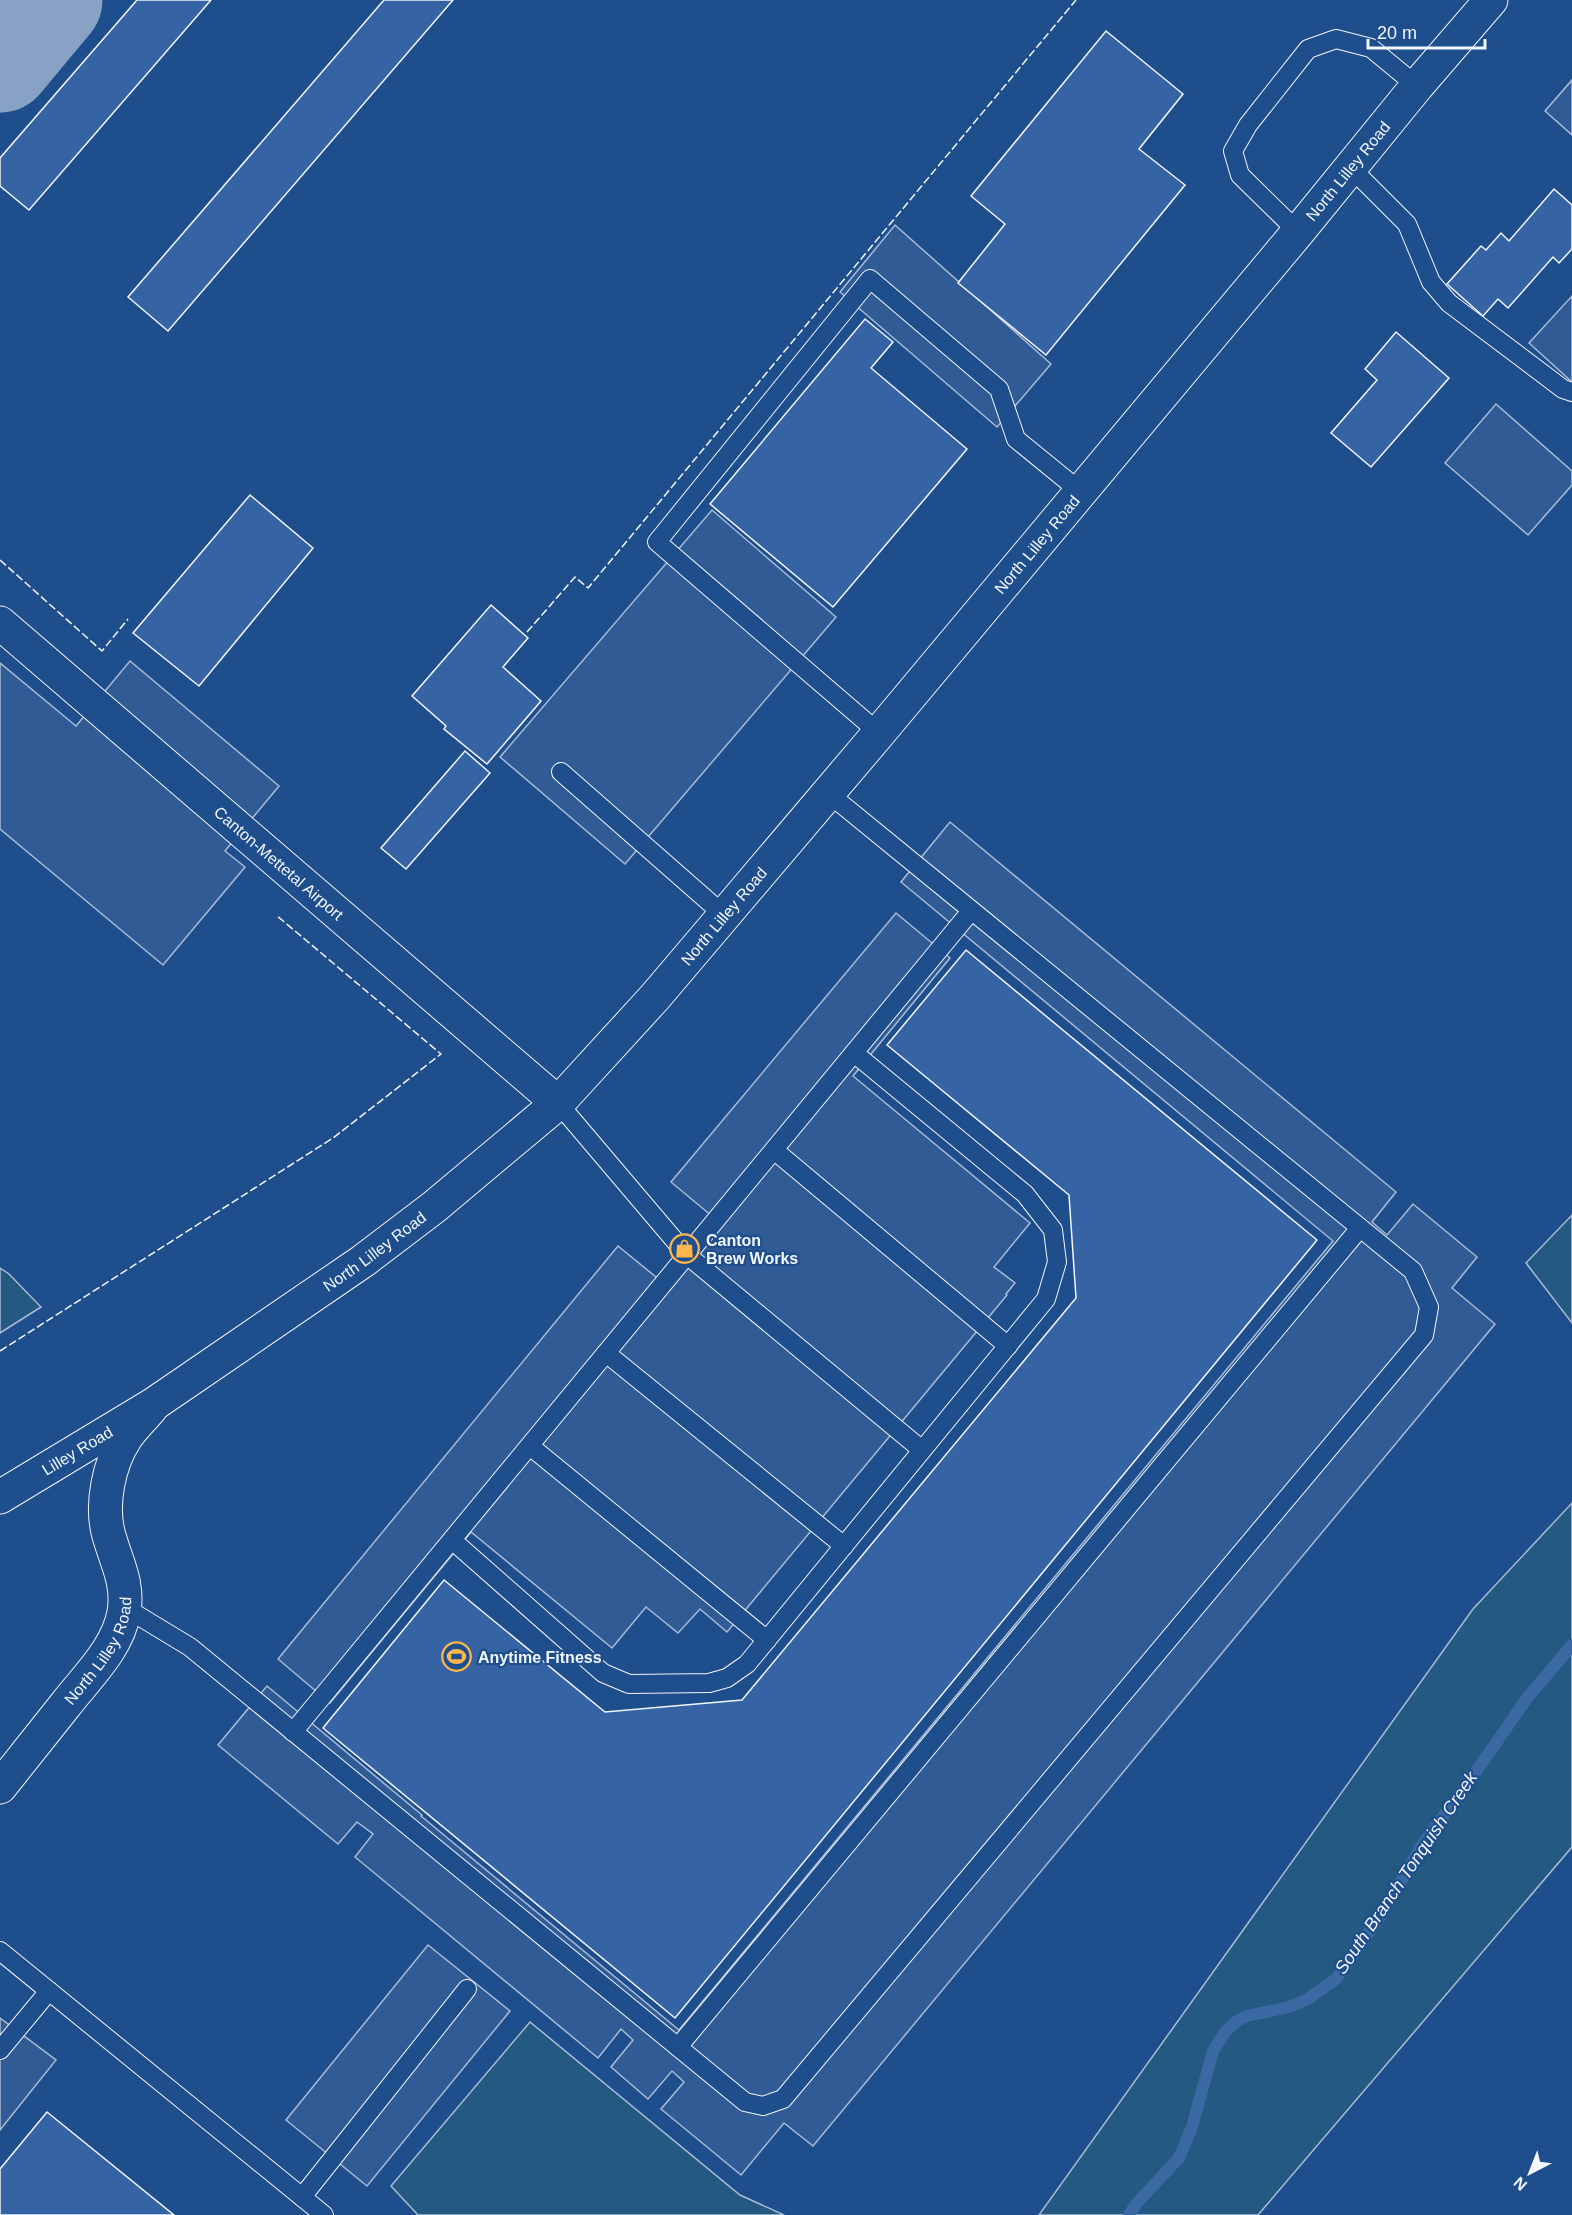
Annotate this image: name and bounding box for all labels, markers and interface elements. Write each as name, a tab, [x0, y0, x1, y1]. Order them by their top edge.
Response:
scale bar	[1368, 12, 1485, 50]
text: 20 m	[1377, 23, 1417, 43]
street label: North Lilley Road	[1302, 118, 1393, 224]
street label: North Lilley Road	[991, 492, 1083, 597]
street label: Canton-Mettetal Airport	[211, 803, 347, 923]
street label: North Lilley Road	[677, 864, 770, 968]
street label: North Lilley Road	[320, 1208, 429, 1294]
place label: Canton Brew Works	[706, 1232, 798, 1267]
shop icon: Canton Brew Works	[669, 1233, 701, 1265]
street label: Lilley Road	[39, 1423, 115, 1478]
street label: North Lilley Road	[61, 1596, 134, 1708]
sports icon: Anytime Fitness	[441, 1641, 473, 1673]
place label: Anytime Fitness	[478, 1649, 602, 1666]
water label: South Branch Tonquish Creek	[1331, 1767, 1482, 1978]
north arrow	[1500, 2143, 1560, 2203]
text: N	[1510, 2174, 1530, 2194]

